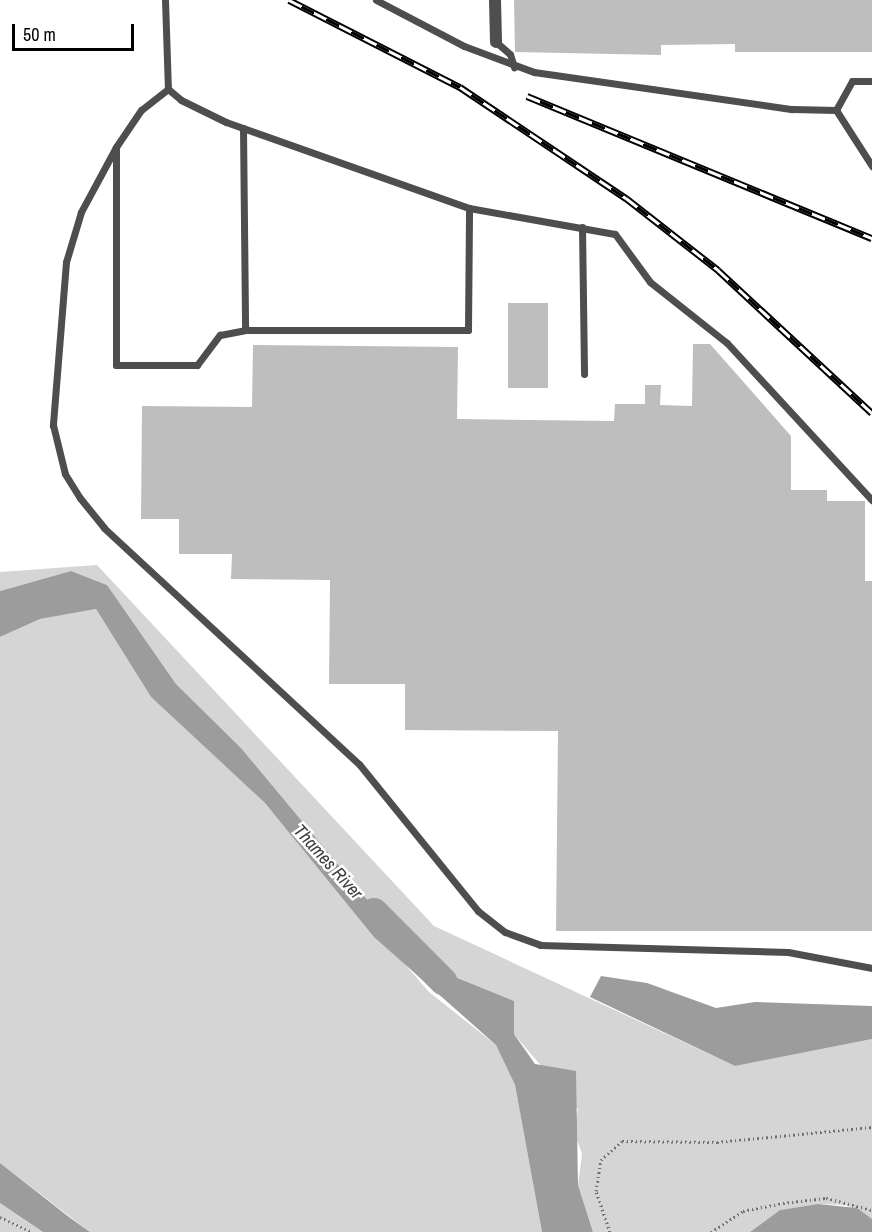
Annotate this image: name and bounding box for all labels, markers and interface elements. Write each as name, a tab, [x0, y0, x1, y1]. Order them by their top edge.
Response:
scale bar	[15, 12, 136, 50]
text: 50 m	[23, 22, 56, 47]
water label: Thames River	[289, 820, 367, 904]

